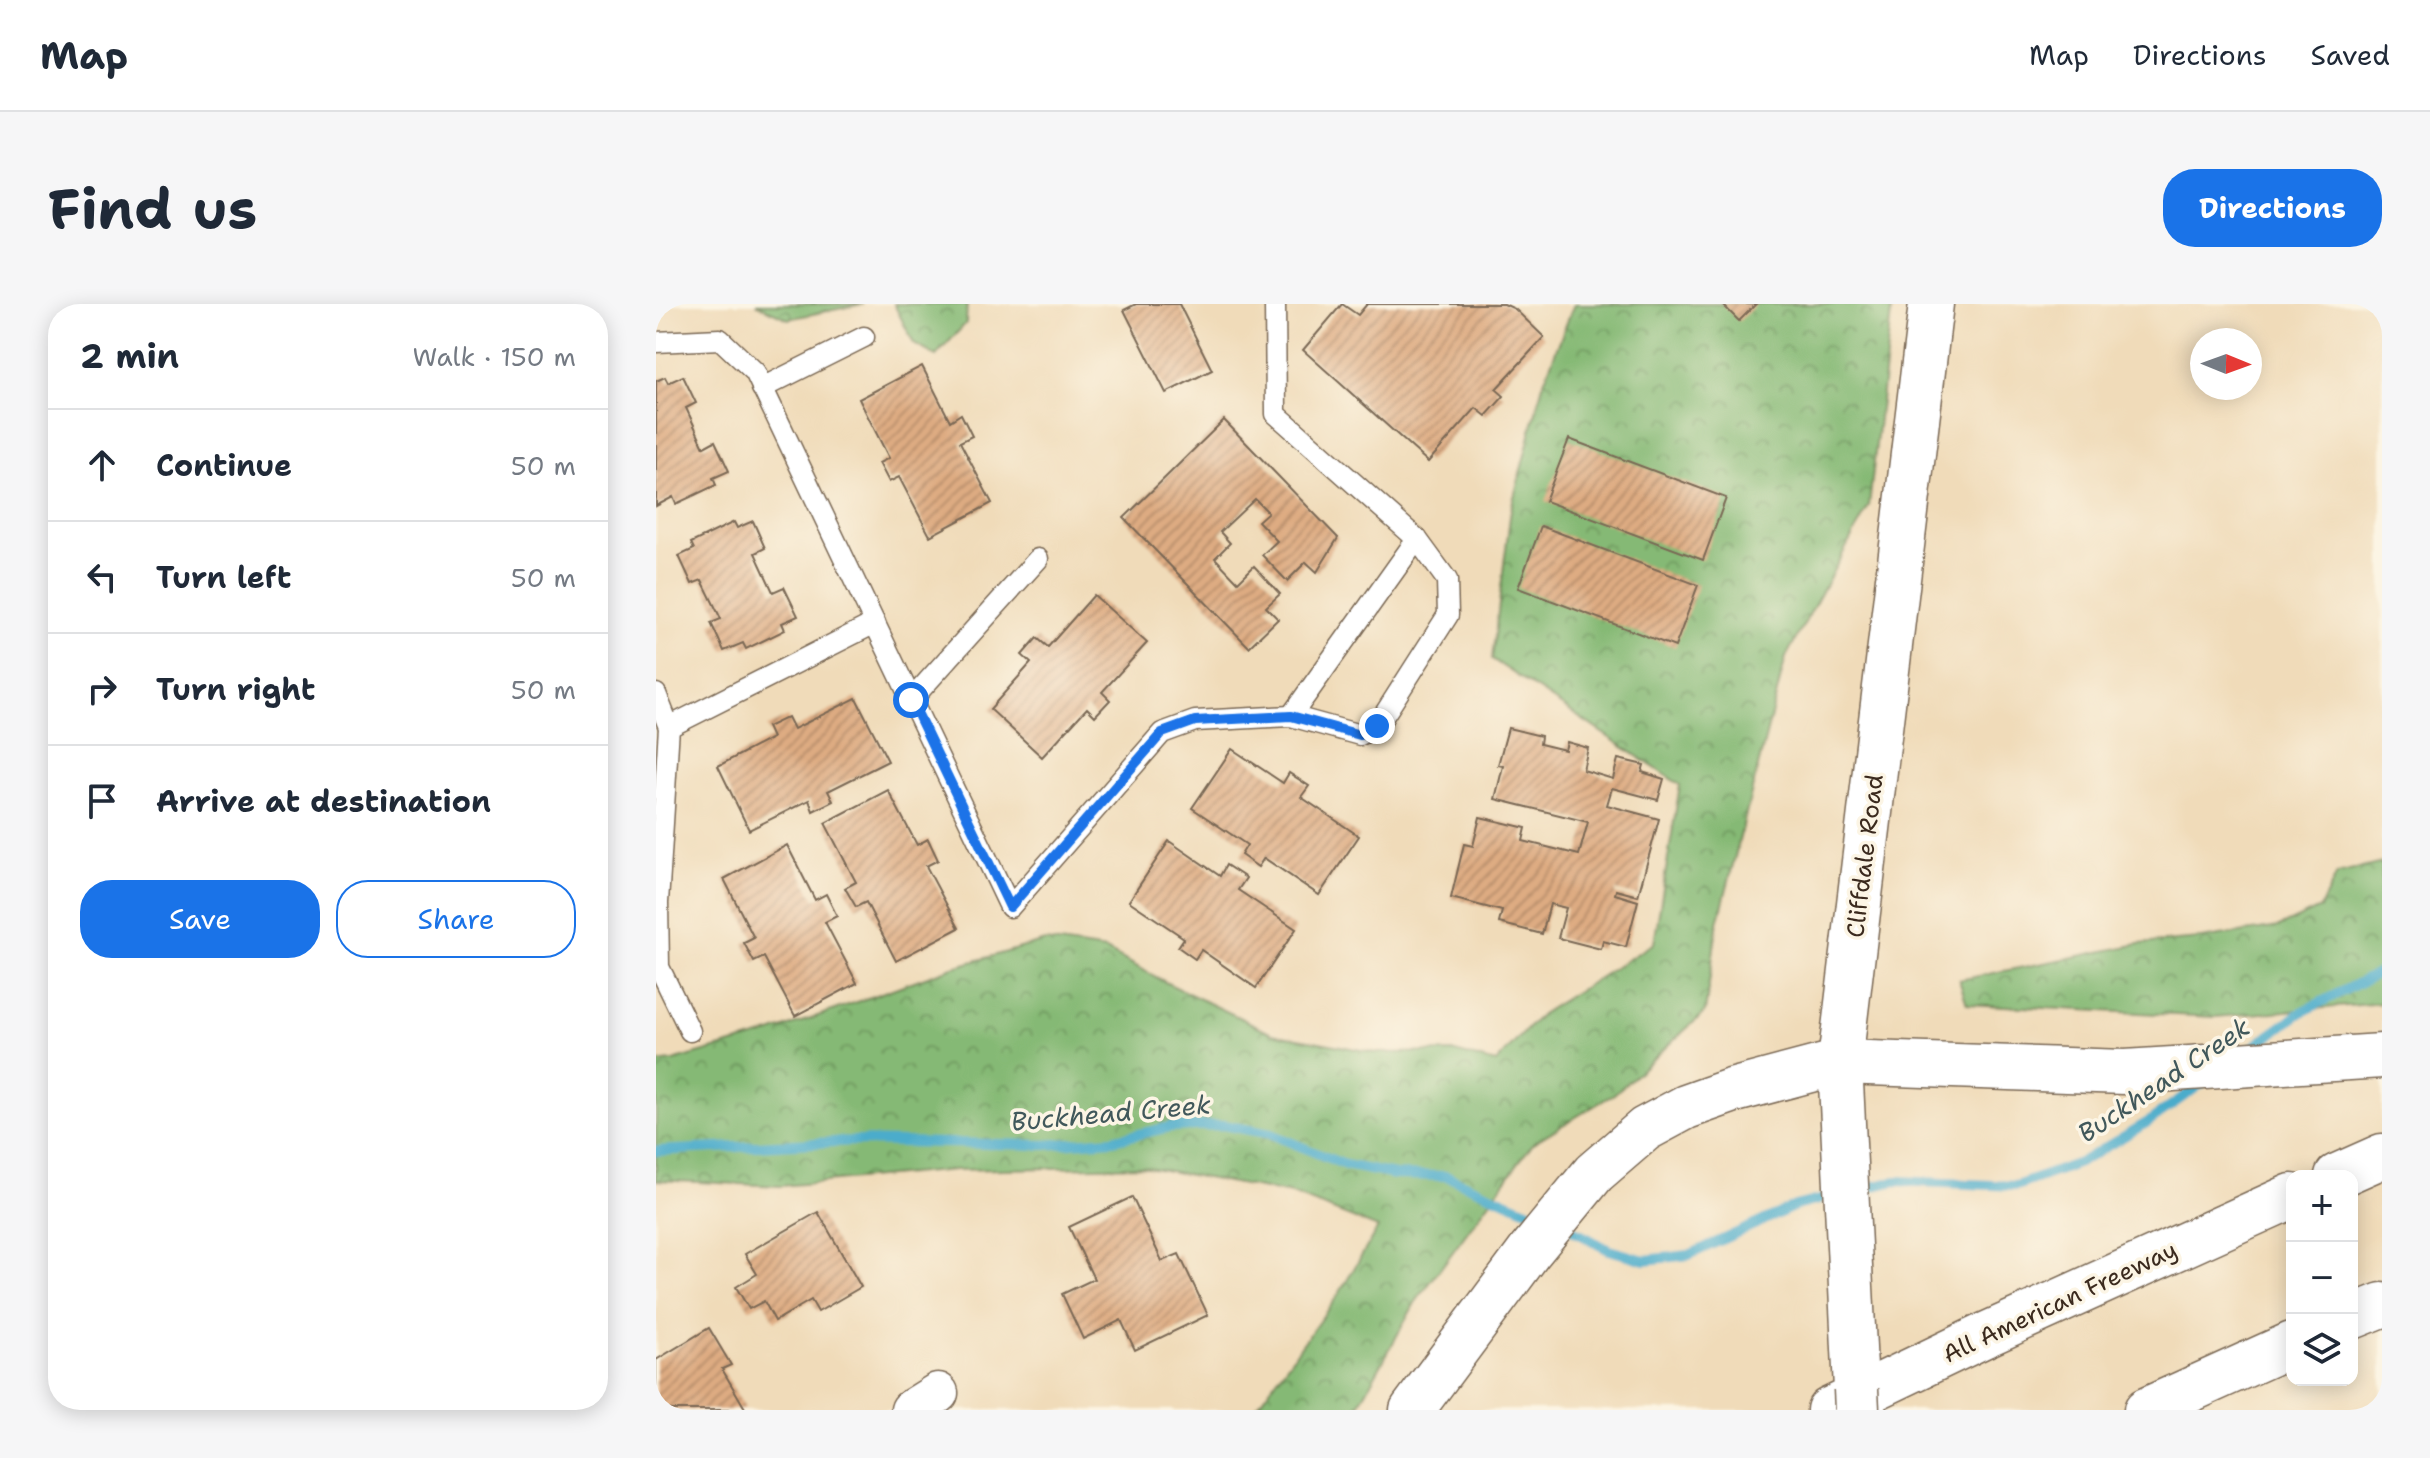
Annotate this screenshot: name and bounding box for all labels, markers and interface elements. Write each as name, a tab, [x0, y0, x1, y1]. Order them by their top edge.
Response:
text: Map	[40, 30, 128, 81]
text: Map	[2029, 36, 2089, 74]
text: Directions	[2133, 36, 2267, 74]
text: Saved	[2311, 36, 2390, 74]
button: Directions	[2163, 169, 2382, 247]
text: Find us	[48, 171, 257, 246]
north arrow	[2190, 328, 2262, 400]
text: 2 min	[80, 333, 179, 379]
text: Walk · 150 m	[413, 339, 576, 374]
icon: ahead	[80, 443, 124, 487]
text: Continue	[156, 445, 292, 486]
text: 50 m	[511, 448, 576, 483]
icon: left	[80, 555, 124, 599]
text: Turn left	[156, 557, 291, 598]
text: 50 m	[511, 560, 576, 595]
icon: right	[80, 667, 124, 711]
text: Turn right	[156, 669, 315, 710]
text: 50 m	[511, 672, 576, 707]
route start	[893, 682, 929, 718]
route end	[1359, 708, 1395, 744]
street label: Cliffdale Road	[1839, 772, 1891, 940]
icon: arrive	[80, 779, 124, 823]
text: Arrive at destination	[156, 781, 491, 822]
button: Save	[80, 880, 320, 958]
button: Share	[336, 880, 576, 958]
water label: Buckhead Creek	[2071, 1009, 2257, 1150]
water label: Buckhead Creek	[1009, 1086, 1212, 1139]
map controls	[2286, 1170, 2358, 1386]
button: +	[2286, 1170, 2358, 1242]
street label: All American Freeway	[1938, 1234, 2182, 1370]
button: −	[2286, 1242, 2358, 1314]
button: layers	[2286, 1314, 2358, 1386]

